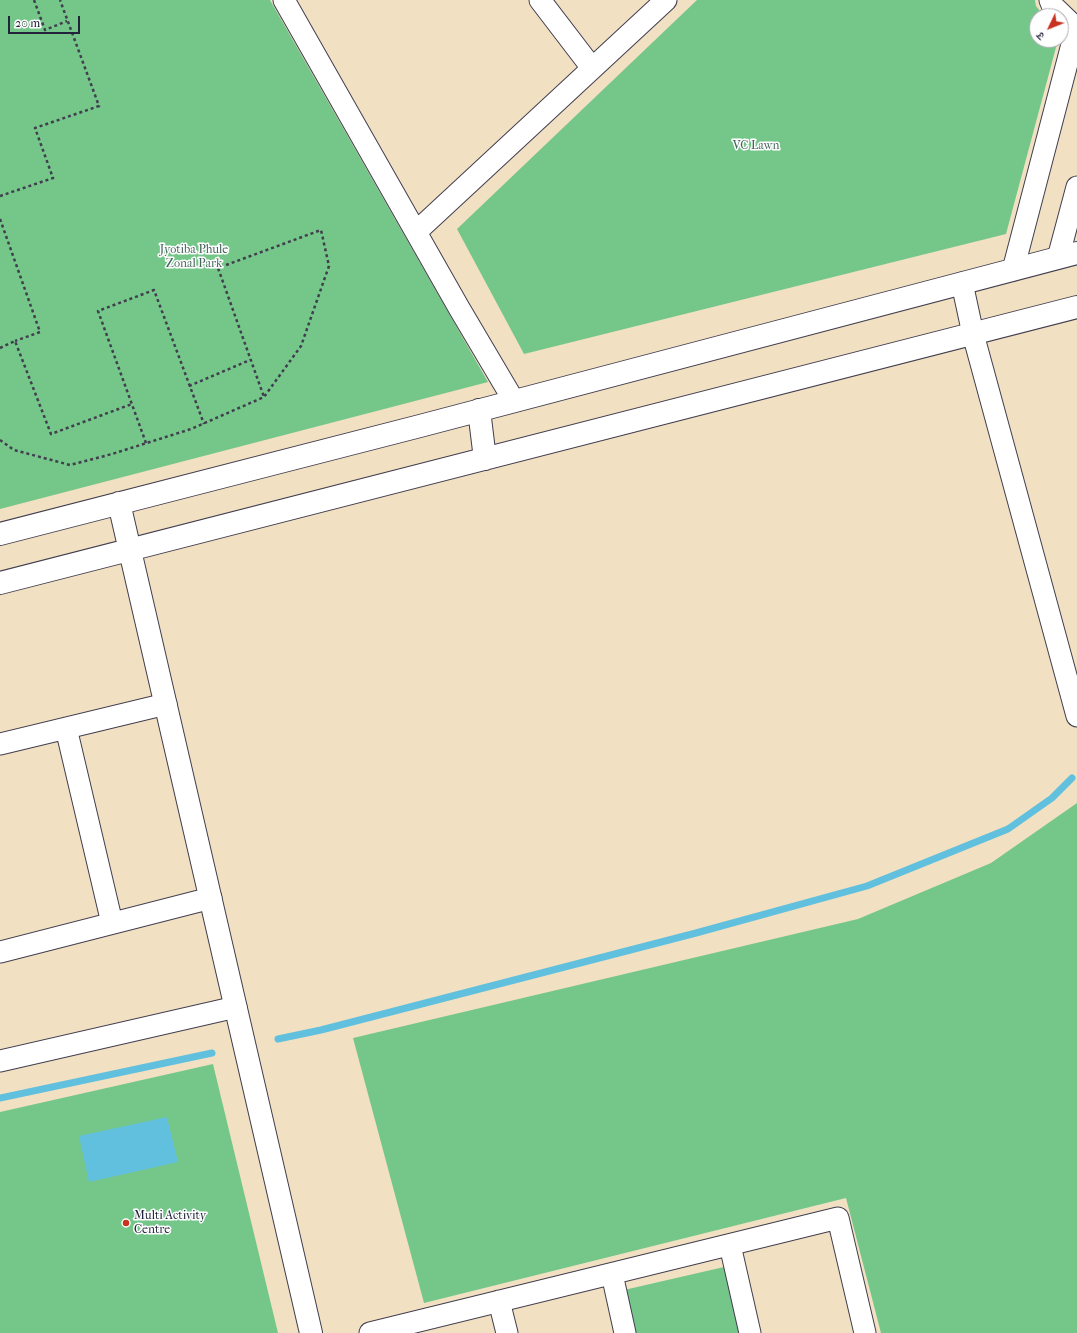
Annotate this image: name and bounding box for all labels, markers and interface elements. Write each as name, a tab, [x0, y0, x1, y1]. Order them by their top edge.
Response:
scale bar	[10, 8, 82, 34]
north arrow	[1029, 8, 1069, 48]
text: 20 m	[15, 16, 40, 30]
text: उ	[1034, 29, 1047, 42]
park label: VC Lawn	[733, 139, 779, 153]
park label: Jyotiba Phule Zonal Park	[160, 243, 228, 271]
place label: Multi Activity Centre	[134, 1209, 206, 1237]
marker: Multi Activity Centre	[121, 1218, 131, 1228]

